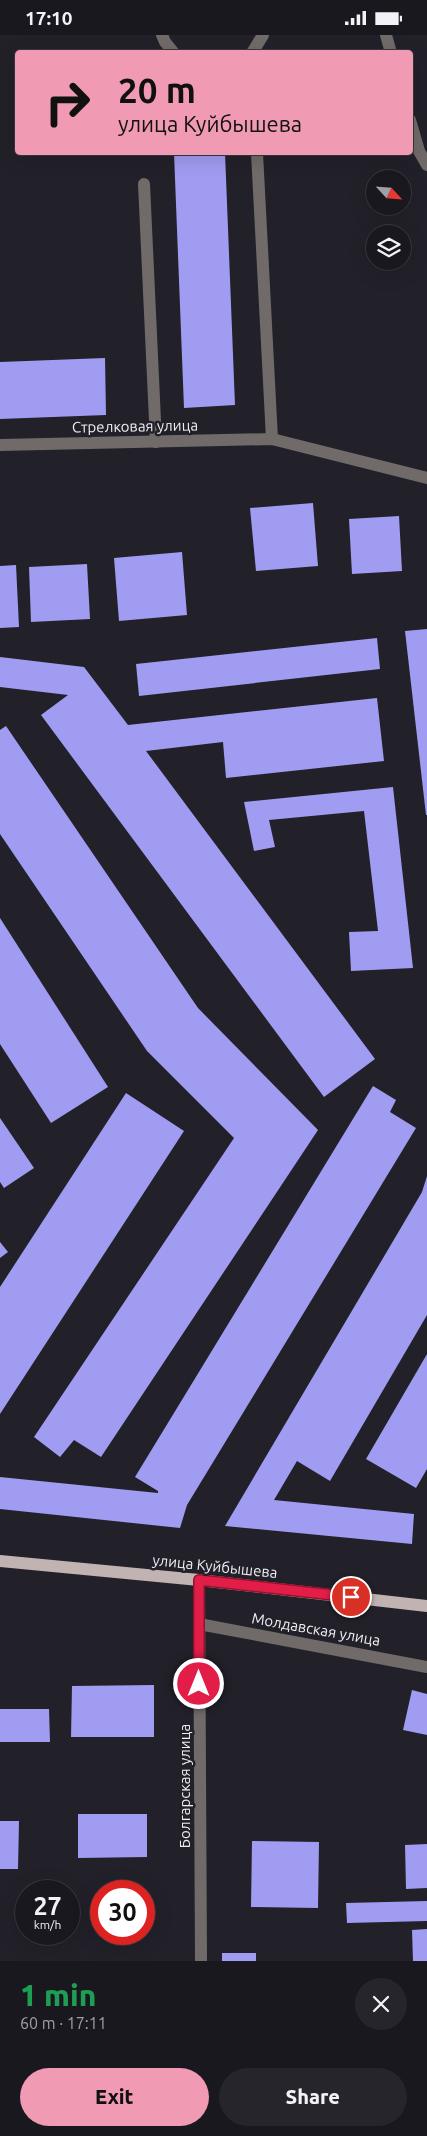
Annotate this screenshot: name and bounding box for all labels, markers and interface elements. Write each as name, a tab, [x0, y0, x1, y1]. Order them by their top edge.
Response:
text: 17:10	[25, 7, 73, 29]
icon: right	[35, 70, 100, 135]
text: 20 m	[118, 70, 196, 110]
text: улица Куйбышева	[118, 111, 302, 136]
north arrow	[366, 170, 411, 215]
map controls	[366, 170, 411, 270]
button: layers	[366, 225, 411, 270]
street label: Стрелковая улица	[72, 416, 198, 436]
street label: улица Куйбышева	[152, 1551, 278, 1581]
pin	[330, 1576, 372, 1618]
icon: arrive	[337, 1583, 365, 1611]
street label: Молдавская улица	[250, 1609, 382, 1649]
position arrow	[172, 1657, 224, 1709]
street label: Болгарская улица	[176, 1724, 193, 1848]
speed limit sign: 30	[90, 1880, 155, 1945]
text: 27	[33, 1892, 62, 1920]
text: km/h	[34, 1918, 61, 1931]
text: 1 min	[20, 1978, 96, 2012]
button: close	[355, 1978, 407, 2030]
text: 60 m · 17:11	[20, 2014, 107, 2032]
button: Exit	[20, 2068, 209, 2126]
button: Share	[219, 2068, 407, 2126]

